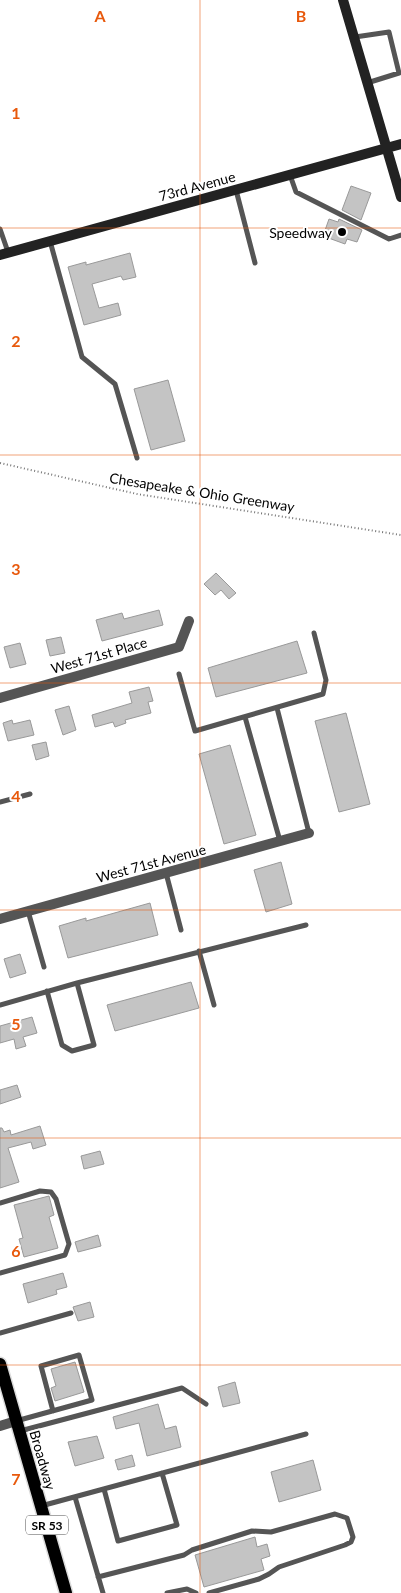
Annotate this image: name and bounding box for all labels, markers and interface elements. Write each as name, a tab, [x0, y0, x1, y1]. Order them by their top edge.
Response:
text: A	[93, 6, 106, 25]
text: B	[296, 6, 306, 25]
text: 1	[11, 103, 21, 122]
street label: 73rd Avenue	[157, 168, 237, 204]
place label: Speedway	[269, 224, 333, 241]
marker: Speedway	[336, 226, 348, 238]
text: 2	[11, 331, 21, 350]
street label: Chesapeake & Ohio Greenway	[108, 469, 297, 515]
text: 3	[11, 559, 21, 578]
street label: West 71st Place	[49, 633, 149, 677]
text: 4	[11, 786, 21, 805]
street label: West 71st Avenue	[94, 840, 208, 886]
text: 5	[11, 1014, 21, 1033]
text: 6	[11, 1241, 21, 1260]
street label: Broadway	[26, 1428, 60, 1493]
text: 7	[11, 1469, 21, 1488]
road number: SR 53	[26, 1516, 68, 1534]

